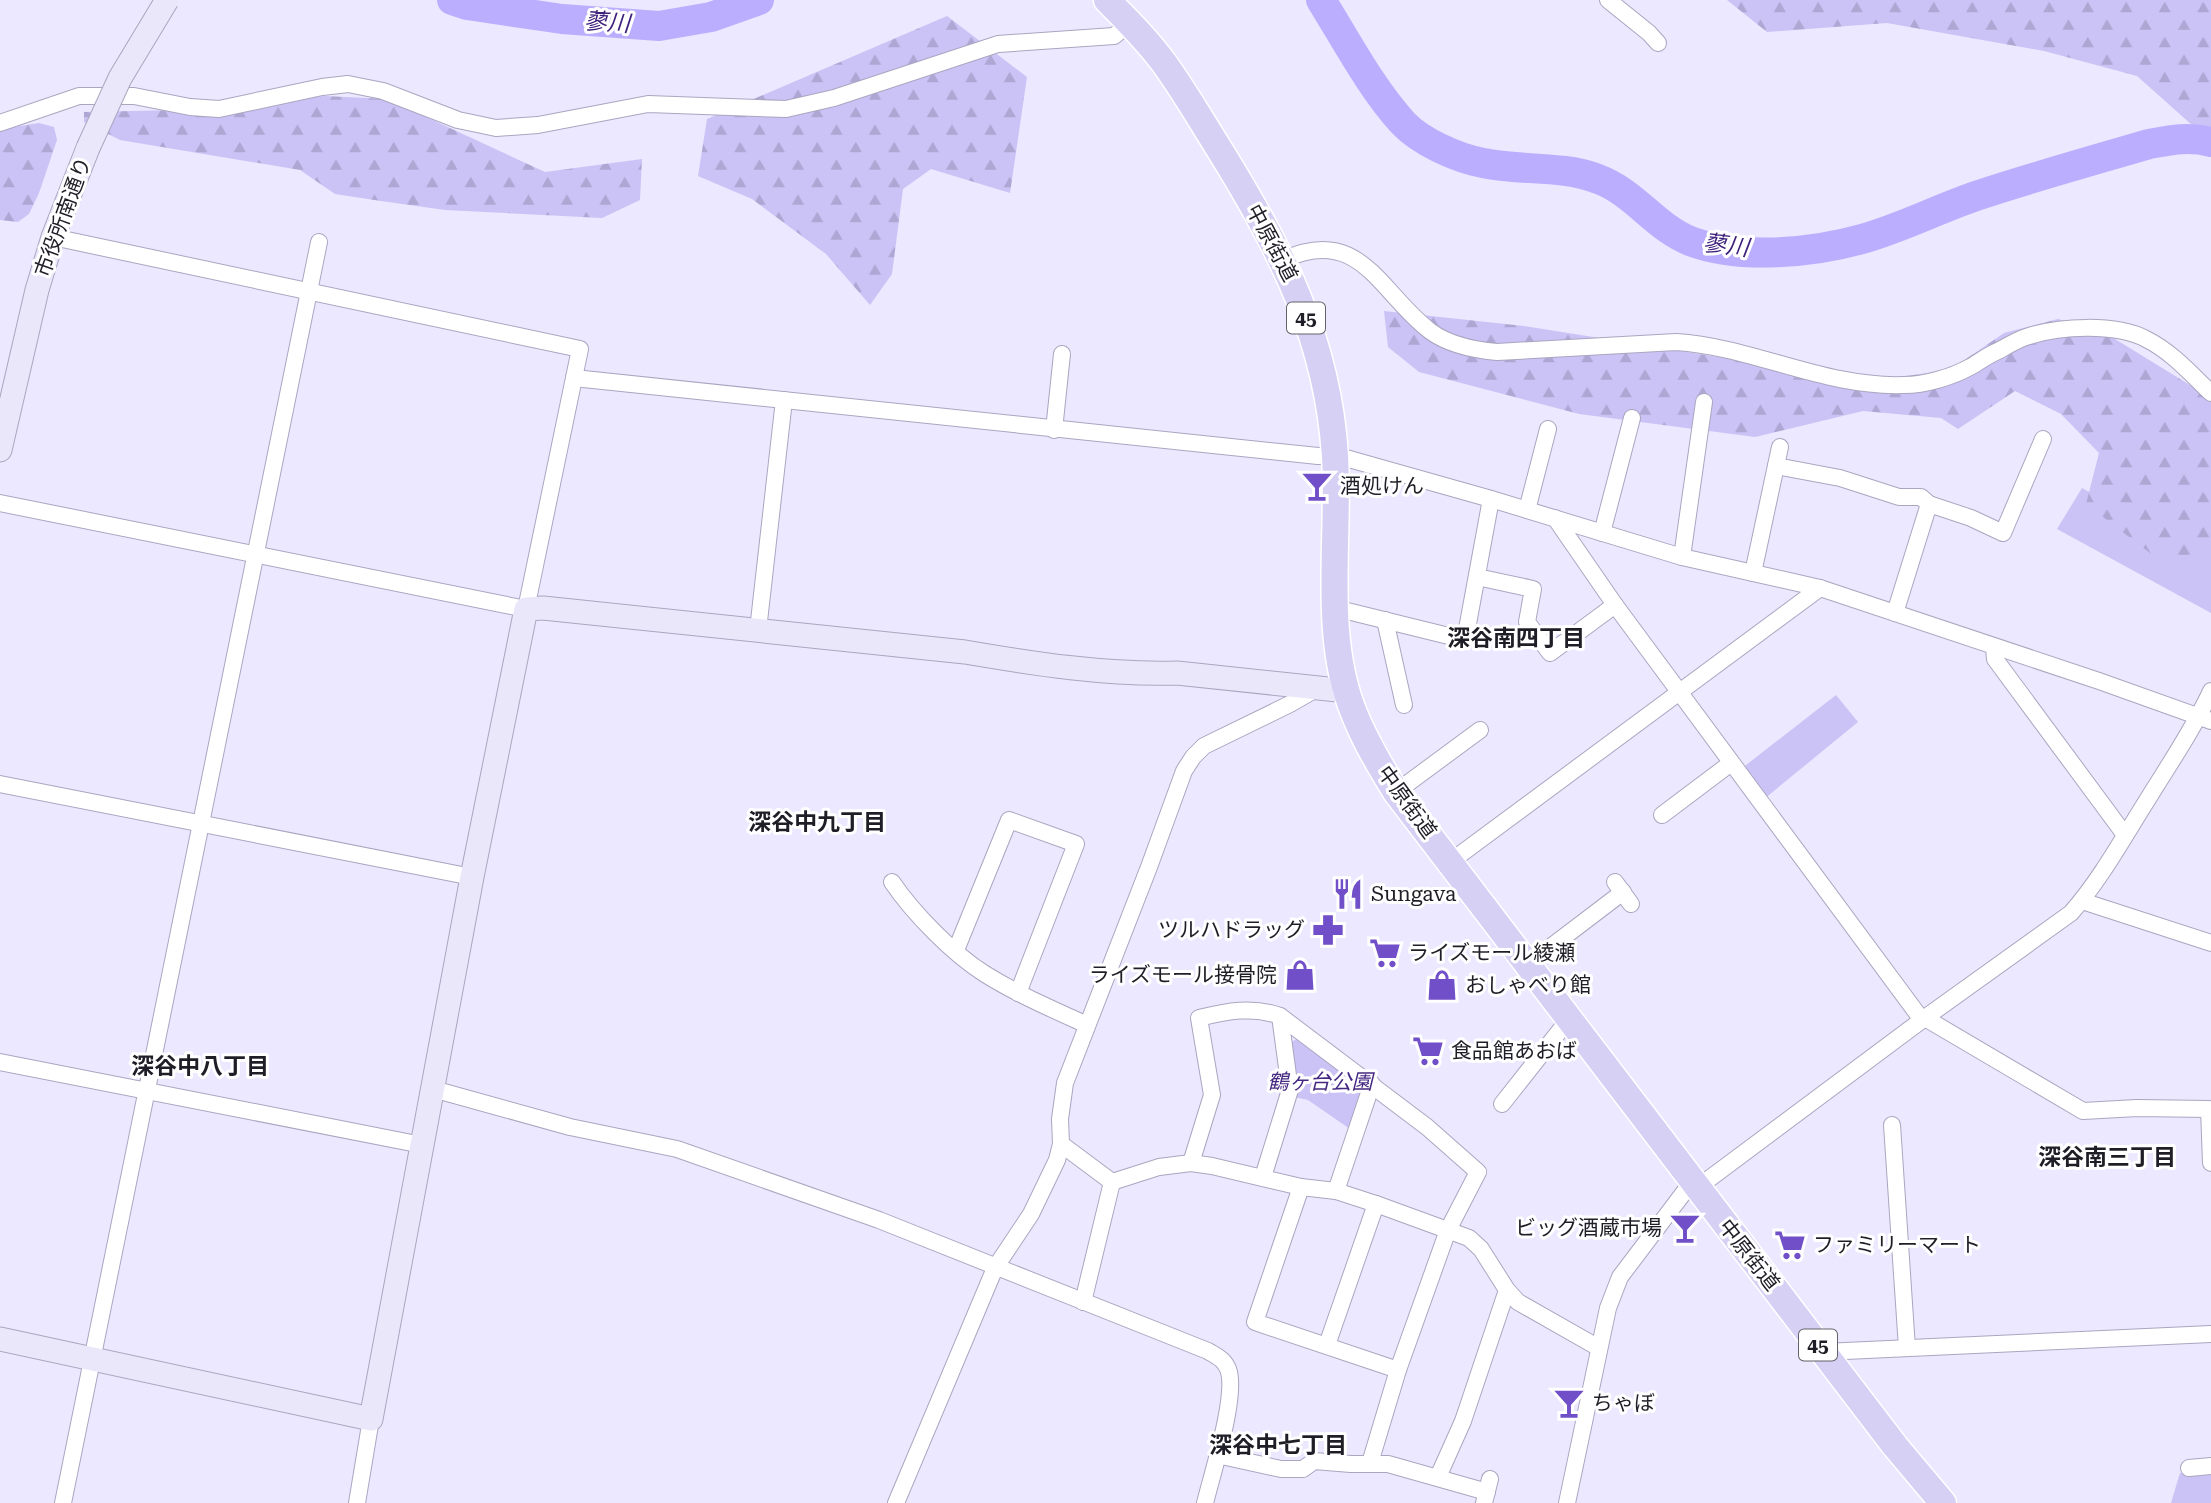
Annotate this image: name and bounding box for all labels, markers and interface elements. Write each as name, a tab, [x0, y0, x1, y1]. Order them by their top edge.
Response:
water label: 蓼川	[583, 7, 634, 38]
street label: 市役所南通り	[30, 154, 96, 280]
street label: 中原街道	[1242, 200, 1302, 286]
water label: 蓼川	[1701, 229, 1753, 262]
road number: 45	[1287, 302, 1325, 334]
bar icon: 酒処けん	[1300, 469, 1334, 503]
place label: 酒処けん	[1340, 474, 1424, 498]
district label: 深谷南四丁目	[1447, 625, 1585, 652]
street label: 中原街道	[1373, 761, 1441, 843]
district label: 深谷中九丁目	[748, 809, 886, 836]
restaurant icon: Sungava	[1331, 877, 1365, 911]
place label: Sungava	[1371, 882, 1457, 906]
pharmacy icon: ツルハドラッグ	[1311, 913, 1345, 947]
place label: ツルハドラッグ	[1158, 918, 1305, 942]
supermarket icon: ライズモール綾瀬	[1368, 936, 1402, 970]
place label: ライズモール綾瀬	[1408, 941, 1575, 965]
shop icon: ライズモール接骨院	[1283, 958, 1317, 992]
place label: ライズモール接骨院	[1089, 963, 1277, 987]
shop icon: おしゃべり館	[1425, 968, 1459, 1002]
place label: おしゃべり館	[1465, 973, 1591, 997]
supermarket icon: 食品館あおば	[1411, 1034, 1445, 1068]
place label: 食品館あおば	[1451, 1039, 1577, 1063]
district label: 深谷中八丁目	[131, 1053, 269, 1080]
park label: 鶴ヶ台公園	[1268, 1070, 1375, 1094]
district label: 深谷南三丁目	[2038, 1144, 2176, 1171]
bar icon: ビッグ酒蔵市場	[1668, 1211, 1702, 1245]
street label: 中原街道	[1714, 1215, 1784, 1295]
place label: ビッグ酒蔵市場	[1515, 1216, 1662, 1240]
supermarket icon: ファミリーマート	[1773, 1228, 1807, 1262]
place label: ファミリーマート	[1813, 1233, 1981, 1257]
road number: 45	[1799, 1330, 1837, 1360]
bar icon: ちゃぼ	[1552, 1386, 1586, 1420]
place label: ちゃぼ	[1592, 1391, 1655, 1415]
district label: 深谷中七丁目	[1209, 1432, 1347, 1459]

